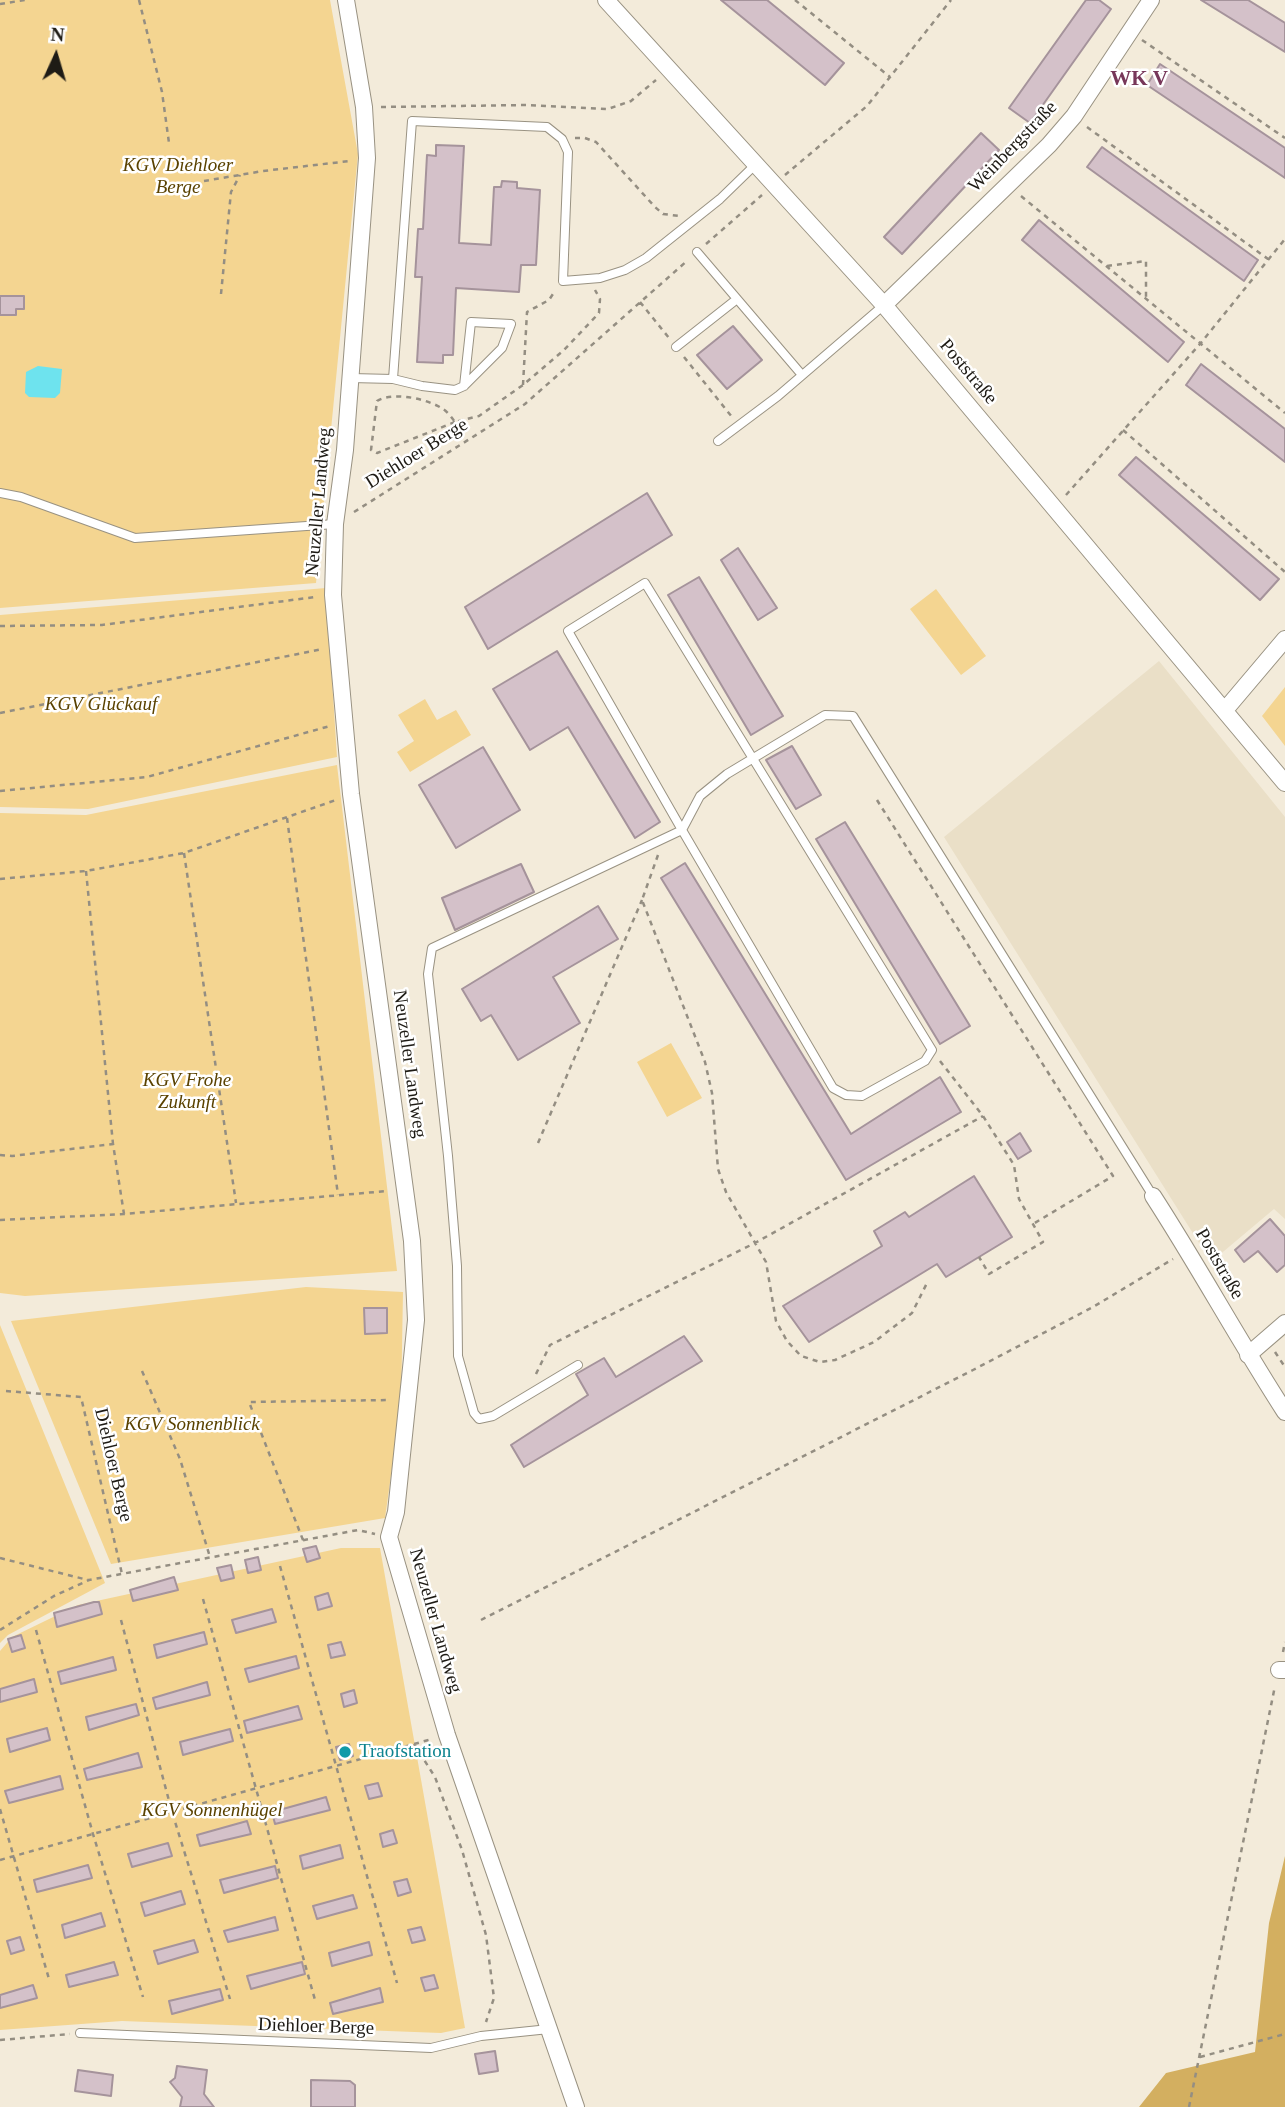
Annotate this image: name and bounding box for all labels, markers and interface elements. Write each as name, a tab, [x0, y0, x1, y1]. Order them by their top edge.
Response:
north arrow	[21, 21, 91, 91]
text: N	[50, 24, 65, 46]
district label: WK V	[1110, 67, 1168, 93]
street label: Weinbergstraße	[964, 96, 1062, 198]
park label: KGV Diehloer Berge	[123, 155, 233, 199]
street label: Poststraße	[934, 335, 1002, 409]
street label: Diehloer Berge	[362, 414, 472, 494]
street label: Neuzeller Landweg	[301, 427, 337, 577]
park label: KGV Glückauf	[45, 694, 157, 716]
street label: Neuzeller Landweg	[387, 988, 431, 1140]
park label: KGV Frohe Zukunft	[143, 1070, 231, 1114]
street label: Poststraße	[1190, 1224, 1248, 1304]
street label: Diehloer Berge	[89, 1406, 137, 1524]
park label: KGV Sonnenblick	[124, 1414, 260, 1436]
street label: Neuzeller Landweg	[403, 1546, 467, 1696]
place label: Traofstation	[359, 1741, 451, 1763]
marker: Traofstation	[337, 1744, 353, 1760]
park label: KGV Sonnenhügel	[142, 1800, 282, 1822]
street label: Diehloer Berge	[258, 2014, 374, 2040]

